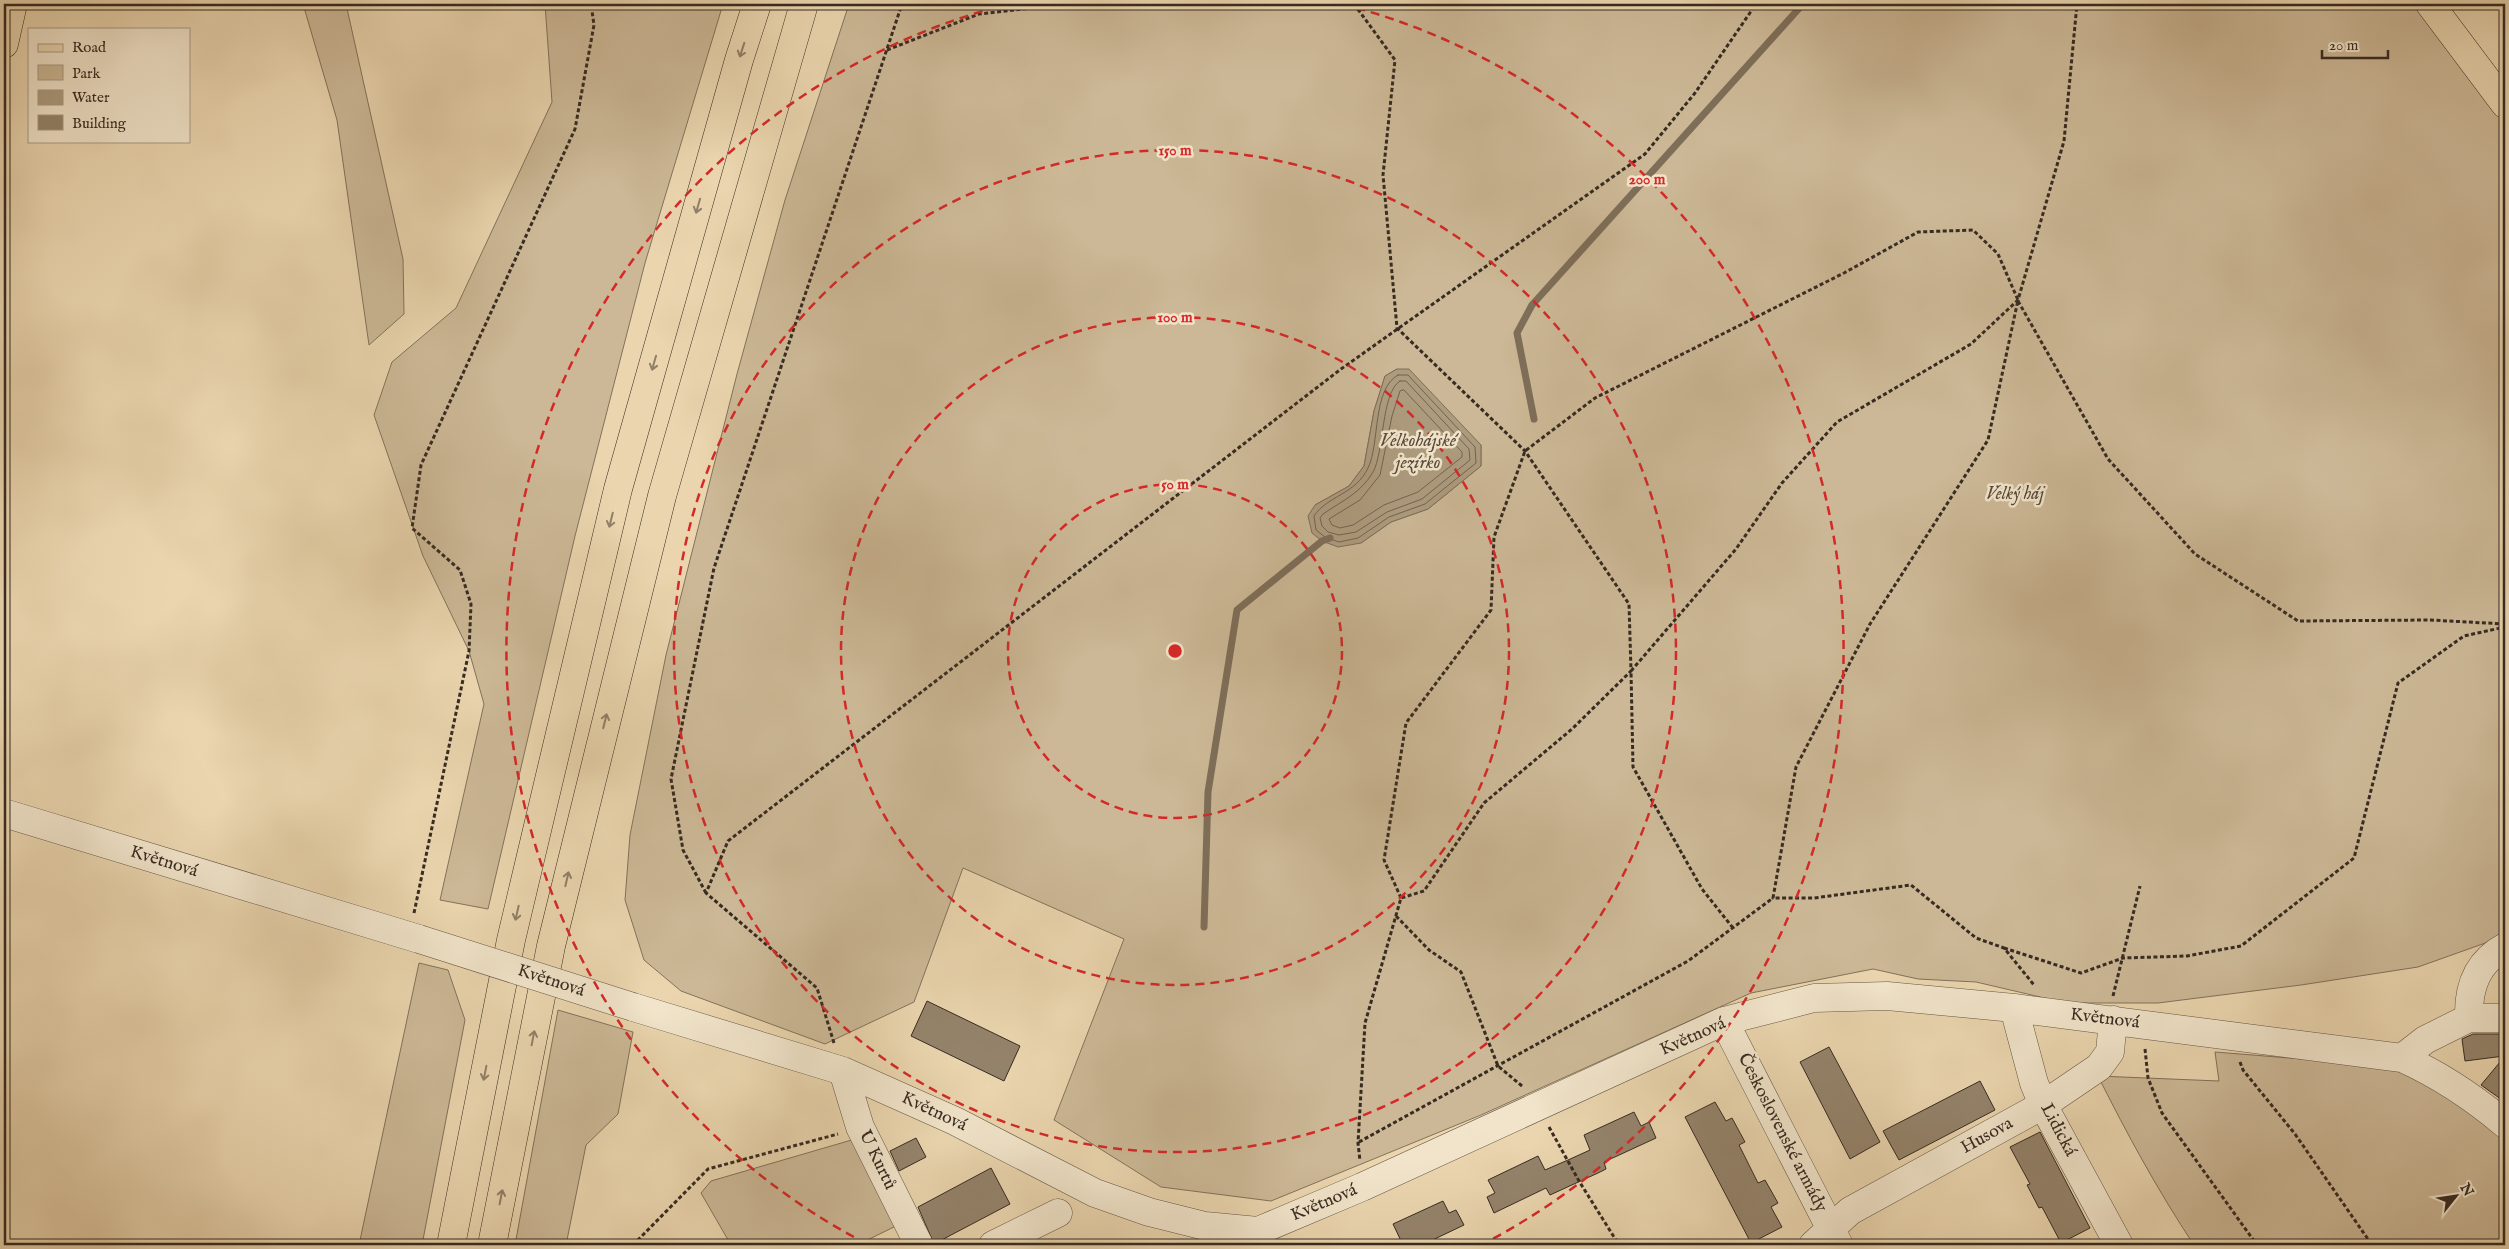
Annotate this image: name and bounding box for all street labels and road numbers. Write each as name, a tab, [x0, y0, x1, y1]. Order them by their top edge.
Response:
street label: Květnová	[127, 841, 201, 883]
street label: Květnová	[514, 959, 588, 1003]
street label: Květnová	[2069, 1003, 2141, 1035]
street label: Květnová	[1656, 1012, 1730, 1062]
street label: Československé armády	[1732, 1049, 1834, 1217]
street label: Květnová	[898, 1087, 971, 1137]
street label: Lidická	[2034, 1099, 2082, 1161]
street label: Husova	[1957, 1112, 2017, 1160]
street label: U Kurtů	[853, 1126, 901, 1194]
street label: Květnová	[1287, 1179, 1361, 1227]

